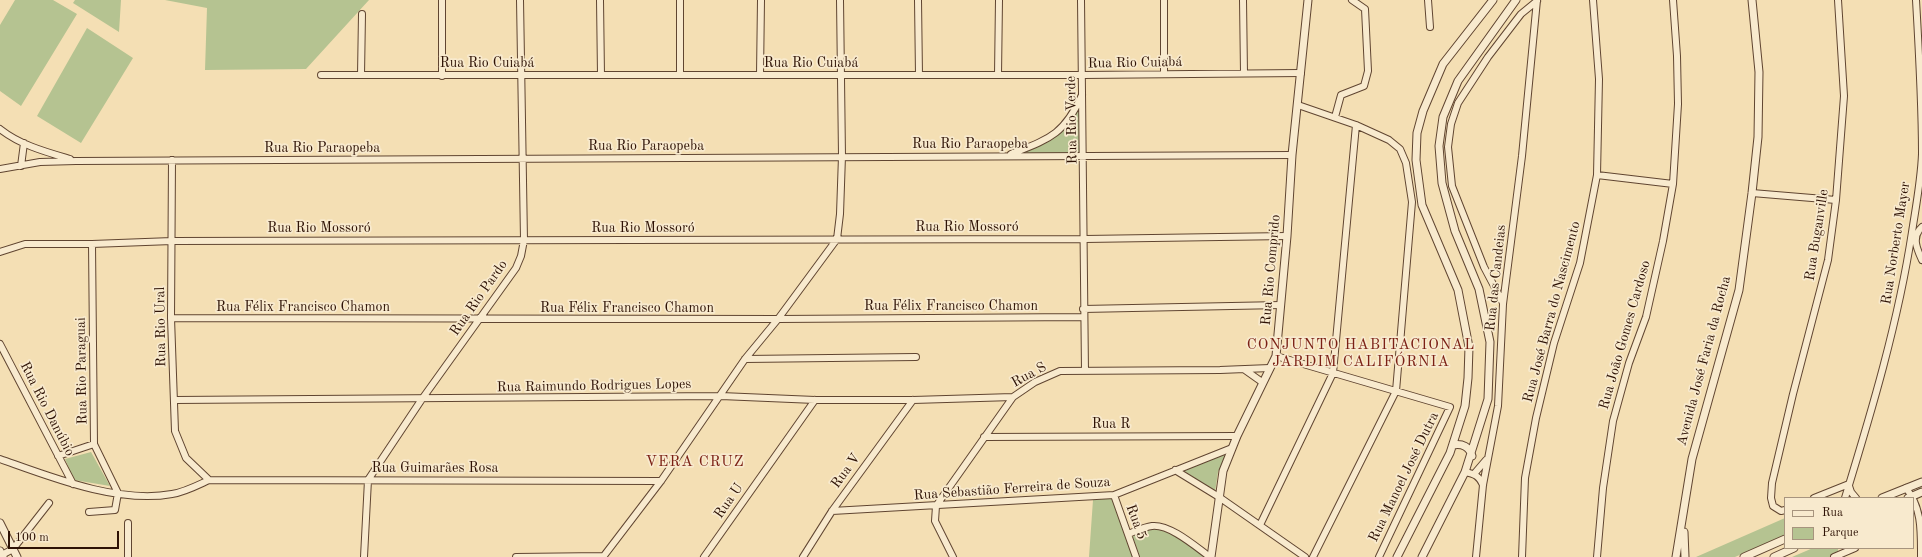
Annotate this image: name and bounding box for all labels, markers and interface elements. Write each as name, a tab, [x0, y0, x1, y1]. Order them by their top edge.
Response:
street label: Rua Rio Cuiabá	[1088, 54, 1182, 72]
street label: Rua Rio Cuiabá	[440, 55, 534, 71]
street label: Rua Rio Cuiabá	[764, 55, 858, 71]
street label: Rua Rio Verde	[1063, 76, 1081, 164]
street label: Rua Rio Paraopeba	[912, 136, 1028, 152]
street label: Rua Rio Paraopeba	[588, 138, 704, 154]
street label: Rua Rio Paraopeba	[264, 140, 380, 156]
street label: Rua Norberto Mayer	[1878, 180, 1914, 306]
street label: Rua Buganville	[1801, 188, 1833, 282]
street label: Rua Rio Comprido	[1258, 214, 1284, 326]
street label: Rua Rio Mossoró	[915, 219, 1019, 235]
street label: Rua Rio Mossoró	[267, 220, 371, 236]
street label: Rua Rio Mossoró	[591, 220, 695, 236]
street label: Rua José Barra do Nascimento	[1520, 220, 1584, 404]
street label: Rua das Candeias	[1482, 224, 1510, 332]
street label: Rua Rio Pardo	[447, 257, 511, 339]
street label: Rua João Gomes Cardoso	[1596, 258, 1654, 412]
street label: Avenida José Faria da Rocha	[1673, 274, 1735, 448]
street label: Rua Rio Ural	[152, 287, 170, 367]
street label: Rua Félix Francisco Chamon	[864, 298, 1038, 314]
street label: Rua Félix Francisco Chamon	[216, 299, 390, 315]
street label: Rua Félix Francisco Chamon	[540, 300, 714, 316]
street label: Rua Rio Paraguai	[73, 317, 91, 425]
district label: CONJUNTO HABITACIONAL JARDIM CALIFÓRNIA	[1247, 336, 1475, 371]
street label: Rua Rio Danúbio	[16, 359, 78, 459]
street label: Rua S	[1009, 359, 1049, 391]
street label: Rua Raimundo Rodrigues Lopes	[496, 376, 692, 396]
street label: Rua Manoel José Dutra	[1365, 409, 1443, 545]
street label: Rua R	[1092, 416, 1130, 432]
street label: Rua V	[828, 450, 864, 492]
district label: VERA CRUZ	[645, 453, 745, 471]
street label: Rua Guimarães Rosa	[372, 460, 498, 476]
street label: Rua Sebastião Ferreira de Souza	[913, 474, 1111, 504]
street label: Rua U	[711, 480, 747, 522]
legend	[1784, 497, 1914, 549]
street label: Rua 5	[1122, 502, 1150, 542]
text: Rua	[1822, 507, 1843, 519]
scale bar	[10, 523, 121, 549]
text: Parque	[1822, 527, 1858, 539]
text: 100 m	[15, 532, 49, 544]

